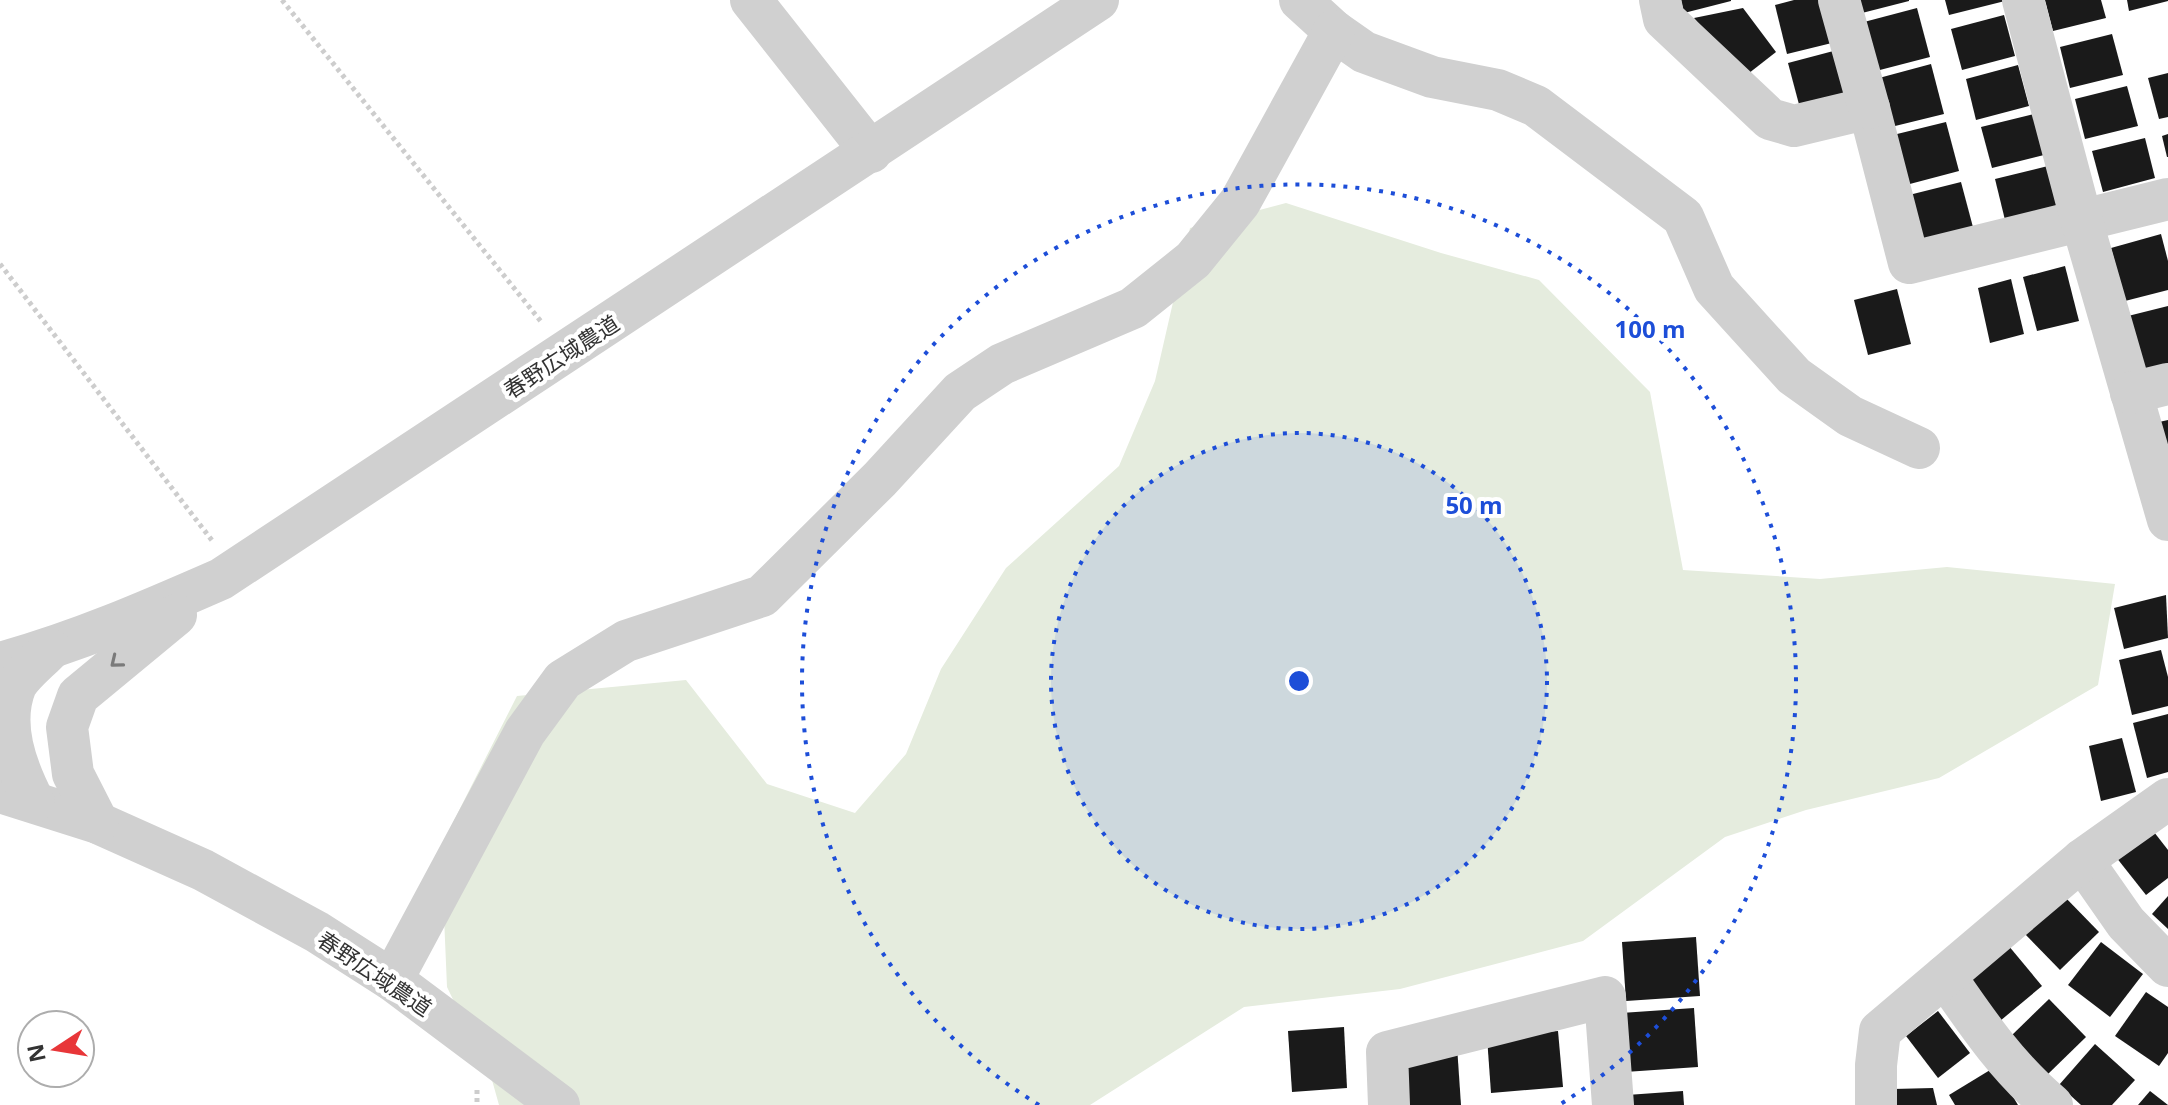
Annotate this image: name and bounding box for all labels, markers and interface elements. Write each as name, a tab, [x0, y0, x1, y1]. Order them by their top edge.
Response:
street label: 春野広域農道	[497, 307, 625, 405]
text: 100 m	[1615, 312, 1685, 345]
text: 50 m	[1445, 488, 1503, 521]
one-way arrow	[110, 653, 125, 667]
centre of rings	[1285, 667, 1313, 695]
street label: 春野広域農道	[312, 924, 438, 1022]
north arrow	[16, 1009, 96, 1089]
text: N	[19, 1041, 52, 1065]

